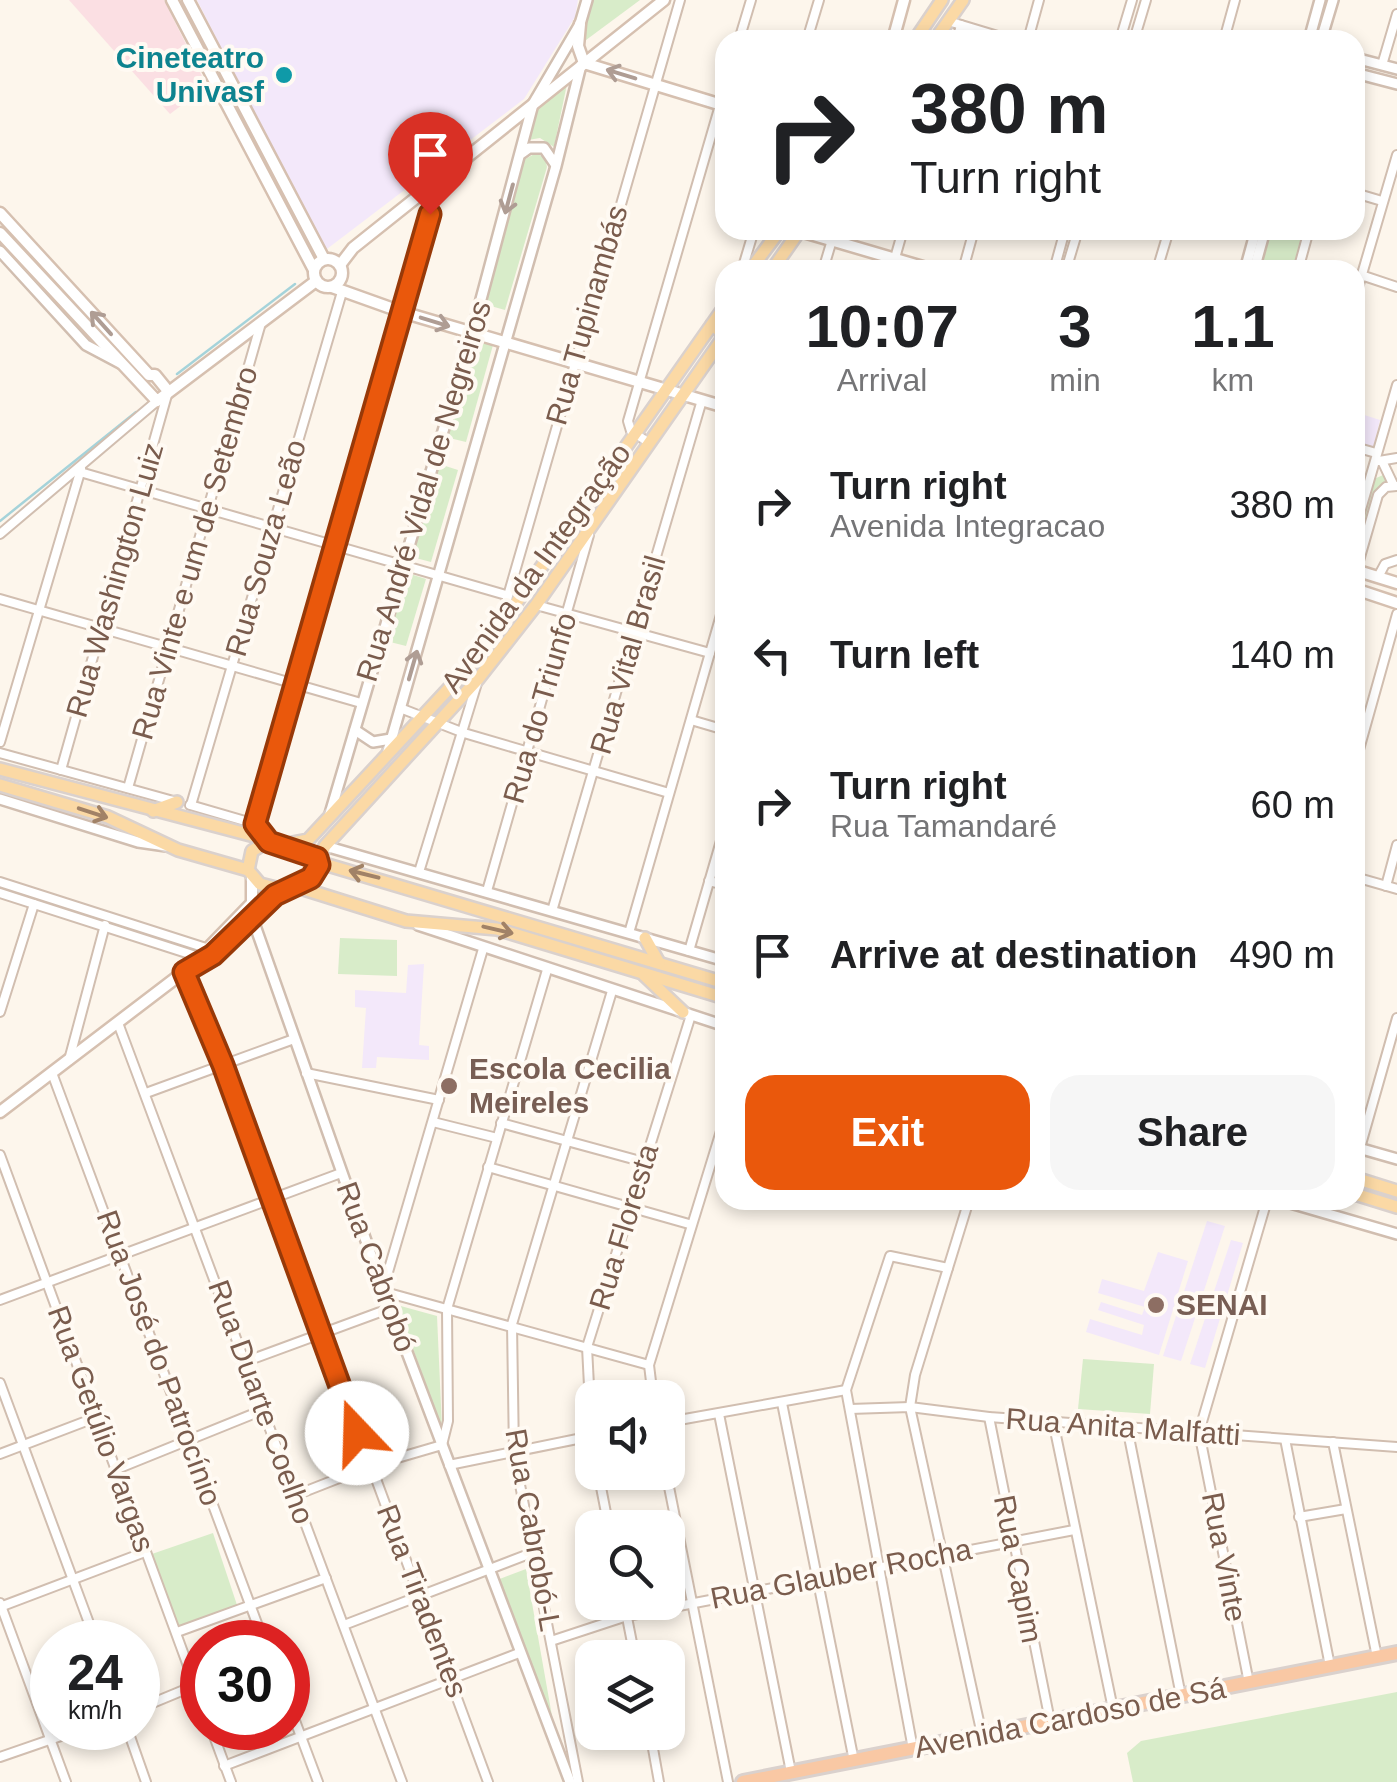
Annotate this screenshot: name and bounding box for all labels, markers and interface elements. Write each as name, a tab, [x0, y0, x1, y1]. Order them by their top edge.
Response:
place label: Cineteatro Univasf	[116, 41, 265, 108]
marker: Cineteatro Univasf	[273, 64, 295, 86]
one-way arrow	[606, 64, 637, 82]
icon: right	[745, 70, 875, 200]
text: 380 m	[910, 70, 1108, 148]
pin	[388, 112, 473, 215]
icon: arrive	[403, 127, 458, 182]
text: Turn right	[910, 152, 1101, 203]
one-way arrow	[499, 182, 518, 214]
street label: Rua Tupinambás	[539, 201, 634, 428]
text: 10:07	[805, 293, 959, 360]
text: 3	[1058, 293, 1092, 360]
text: 1.1	[1191, 293, 1275, 360]
street label: Rua André Vidal de Negreiros	[350, 297, 497, 685]
one-way arrow	[90, 311, 113, 336]
one-way arrow	[418, 314, 450, 332]
text: Arrival	[837, 362, 927, 398]
text: min	[1049, 362, 1101, 398]
text: km	[1212, 362, 1254, 398]
street label: Rua Vinte e um de Setembro	[125, 363, 264, 743]
street label: Rua Souza Leão	[219, 436, 312, 660]
street label: Avenida da Integração	[434, 437, 637, 699]
street label: Rua Washington Luiz	[60, 439, 170, 721]
text: Turn right	[830, 465, 1007, 507]
icon: right	[745, 478, 800, 533]
text: 380 m	[1229, 484, 1335, 526]
text: Avenida Integracao	[830, 508, 1105, 544]
street label: Rua Vital Brasil	[583, 552, 672, 758]
street label: Rua do Triunfo	[497, 609, 583, 807]
icon: left	[745, 628, 800, 683]
text: Turn left	[830, 634, 979, 676]
text: 140 m	[1229, 634, 1335, 676]
one-way arrow	[405, 650, 423, 681]
text: Turn right	[830, 765, 1007, 807]
icon: right	[745, 778, 800, 833]
text: 60 m	[1251, 784, 1335, 826]
one-way arrow	[77, 805, 109, 823]
text: Rua Tamandaré	[830, 808, 1057, 844]
one-way arrow	[349, 863, 380, 882]
one-way arrow	[481, 922, 513, 940]
icon: arrive	[745, 928, 800, 983]
text: Arrive at destination	[830, 934, 1197, 976]
text: 490 m	[1229, 934, 1335, 976]
place label: Escola Cecilia Meireles	[469, 1052, 671, 1119]
marker: Escola Cecilia Meireles	[438, 1075, 460, 1097]
button: Exit	[745, 1075, 1030, 1190]
button: Share	[1050, 1075, 1335, 1190]
street label: Rua Floresta	[583, 1140, 664, 1314]
street label: Rua Cabrobó	[330, 1177, 422, 1356]
street label: Rua José do Patrocínio	[91, 1206, 228, 1510]
street label: Rua Duarte Coelho	[202, 1276, 321, 1528]
place label: SENAI	[1176, 1288, 1268, 1321]
marker: SENAI	[1145, 1294, 1167, 1316]
street label: Rua Getúlio Vargas	[42, 1301, 161, 1556]
map controls	[575, 1380, 685, 1750]
button: sound	[575, 1380, 685, 1490]
position arrow	[305, 1381, 409, 1485]
street label: Rua Anita Malfatti	[1005, 1402, 1241, 1451]
street label: Rua Cabrobó-L	[499, 1426, 568, 1634]
street label: Rua Vinte	[1196, 1489, 1253, 1624]
street label: Rua Capim	[988, 1492, 1049, 1646]
street label: Rua Tiradentes	[371, 1500, 474, 1702]
button: search	[575, 1510, 685, 1620]
street label: Rua Glauber Rocha	[708, 1532, 975, 1615]
speed limit sign: 30	[180, 1620, 310, 1750]
button: layers	[575, 1640, 685, 1750]
text: 24	[67, 1645, 123, 1701]
street label: Avenida Cardoso de Sá	[911, 1671, 1229, 1764]
text: km/h	[68, 1696, 122, 1724]

